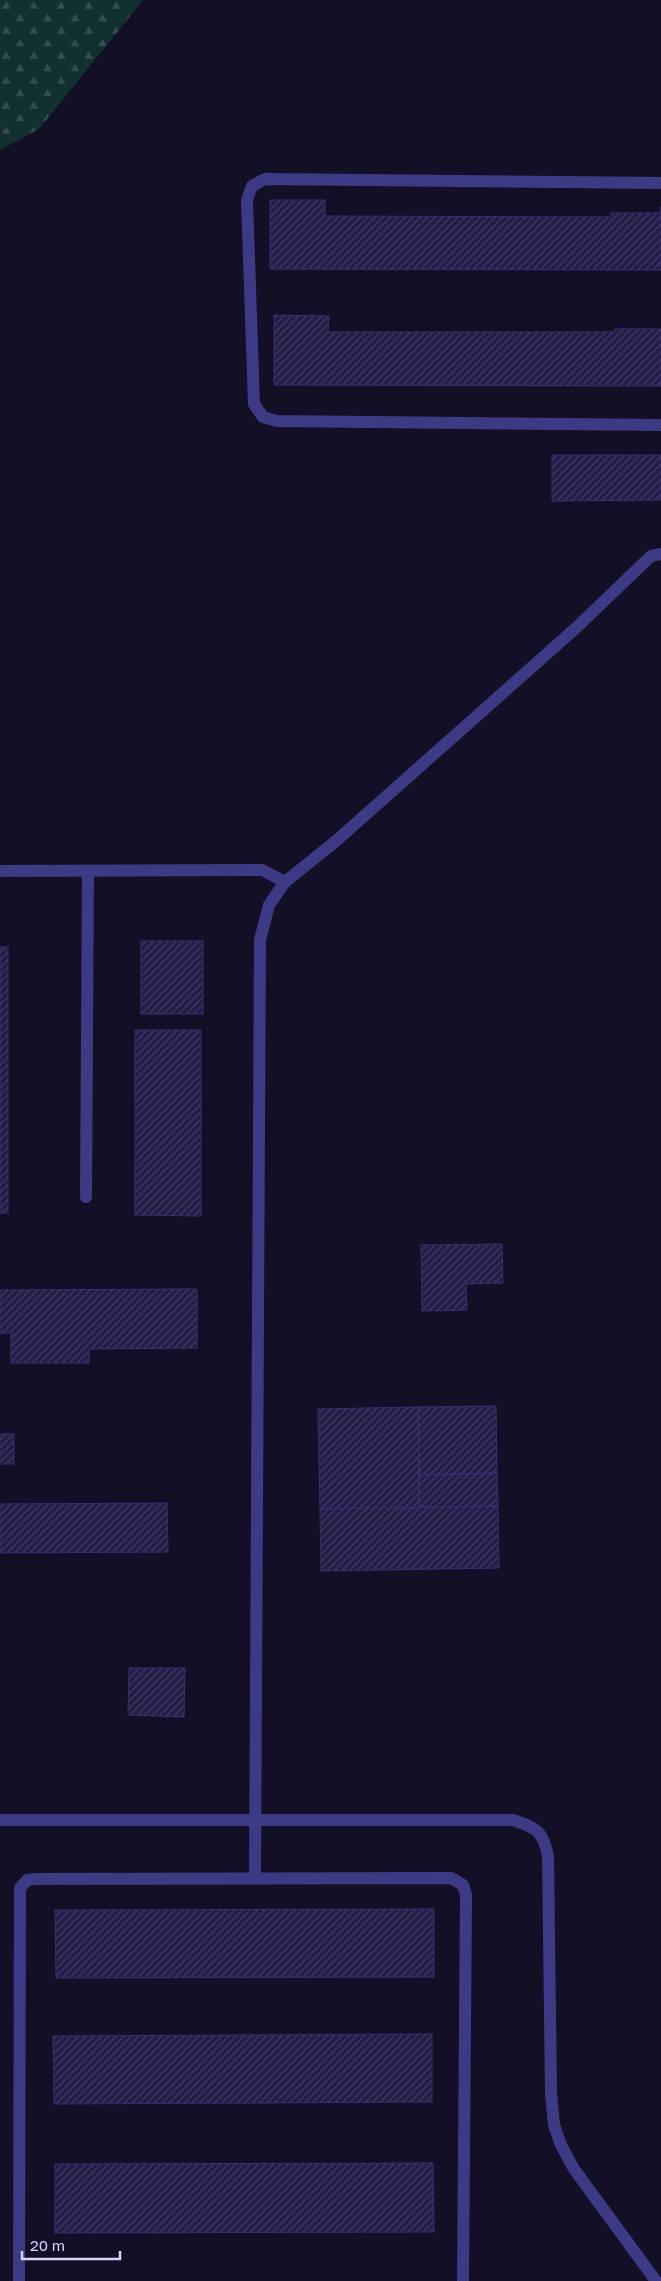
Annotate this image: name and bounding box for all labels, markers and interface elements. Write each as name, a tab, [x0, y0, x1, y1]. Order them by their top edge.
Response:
scale bar	[22, 2228, 120, 2260]
text: 20 m	[30, 2236, 65, 2254]

